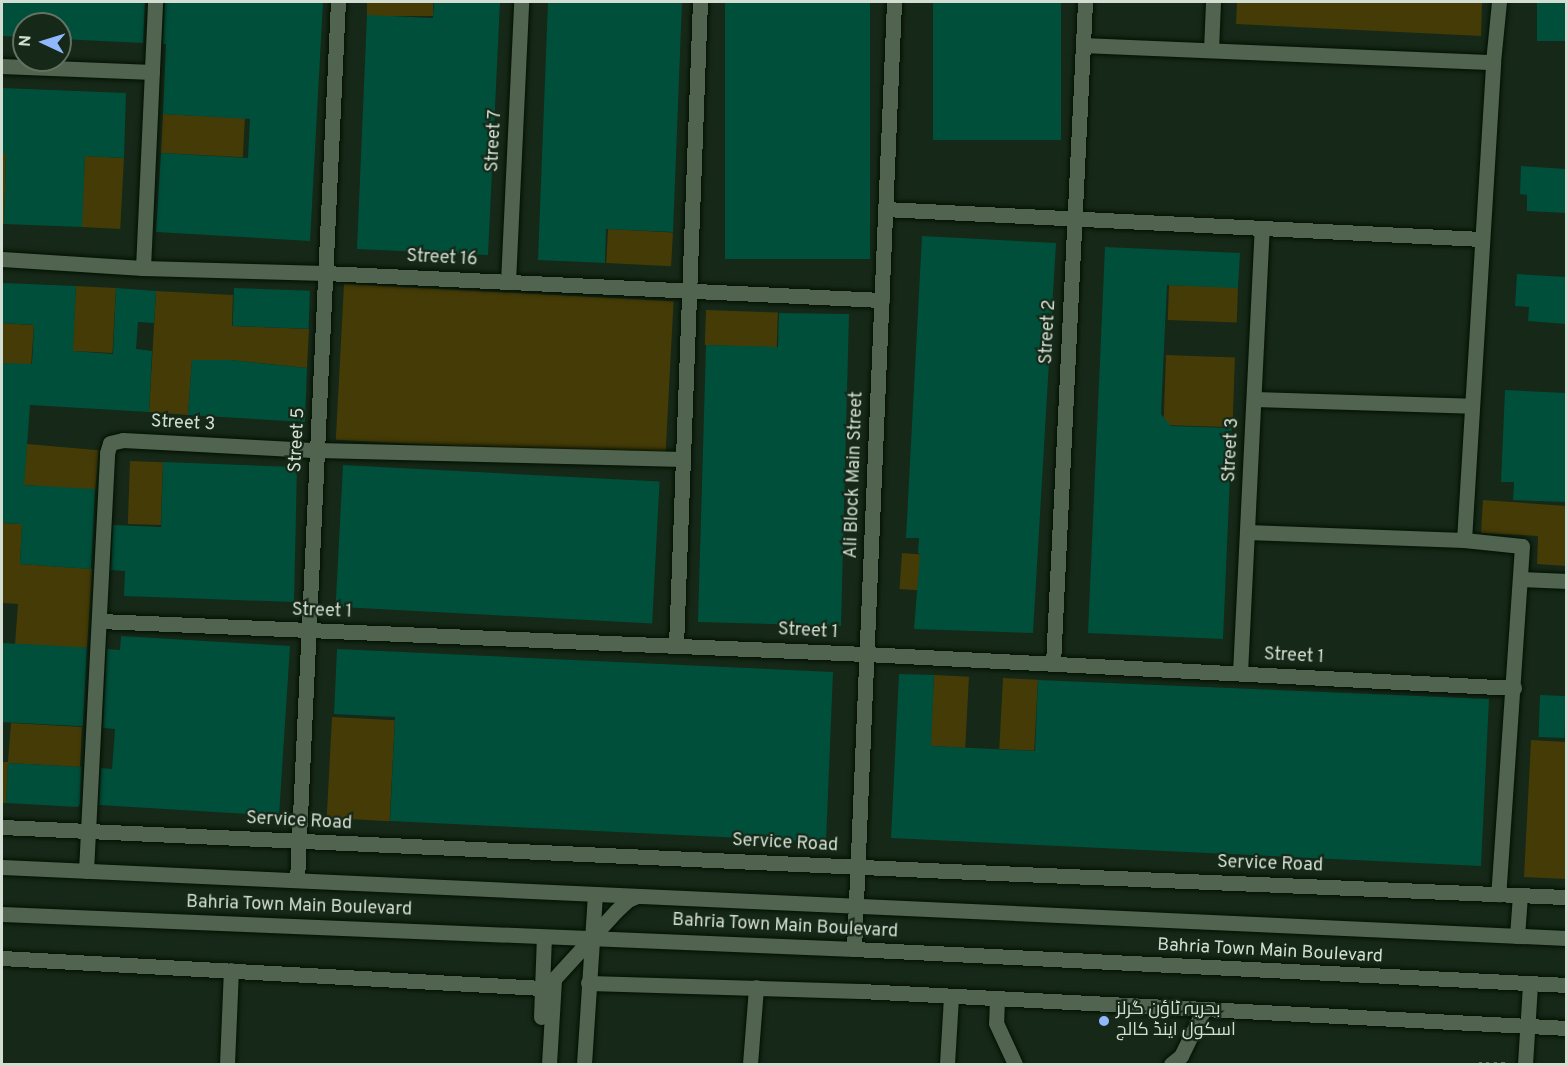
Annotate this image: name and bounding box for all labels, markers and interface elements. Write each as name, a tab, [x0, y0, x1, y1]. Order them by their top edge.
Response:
north arrow	[12, 12, 72, 72]
text: N	[16, 34, 36, 47]
street label: Street 7	[483, 109, 507, 173]
street label: Street 16	[406, 246, 478, 272]
street label: Street 2	[1037, 299, 1061, 365]
street label: Ali Block Main Street	[841, 391, 869, 559]
street label: Street 5	[286, 407, 310, 473]
street label: Street 3	[150, 412, 216, 436]
street label: Street 3	[1220, 417, 1244, 483]
street label: Street 1	[291, 600, 353, 624]
street label: Street 1	[777, 620, 839, 644]
street label: Street 1	[1263, 645, 1325, 669]
street label: Service Road	[246, 808, 352, 836]
street label: Service Road	[732, 830, 838, 858]
street label: Service Road	[1217, 852, 1323, 878]
street label: Bahria Town Main Boulevard	[185, 892, 413, 922]
street label: Bahria Town Main Boulevard	[671, 910, 899, 944]
street label: Bahria Town Main Boulevard	[1156, 935, 1384, 969]
place label: بحریہ ٹاؤن گرلز اسکول اینڈ کالج	[1116, 1000, 1236, 1042]
marker: بحریہ ٹاؤن گرلز اسکول اینڈ کالج	[1097, 1014, 1111, 1028]

